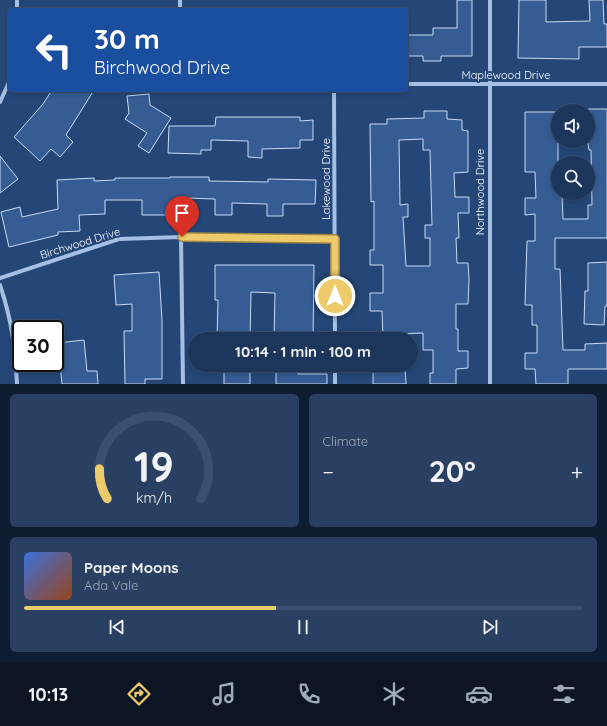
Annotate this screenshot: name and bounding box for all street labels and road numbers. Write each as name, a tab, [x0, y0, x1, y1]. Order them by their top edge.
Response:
street label: Maplewood Drive	[462, 68, 550, 82]
street label: Lakewood Drive	[319, 138, 333, 220]
street label: Northwood Drive	[473, 149, 487, 235]
street label: Birchwood Drive	[38, 224, 122, 262]

